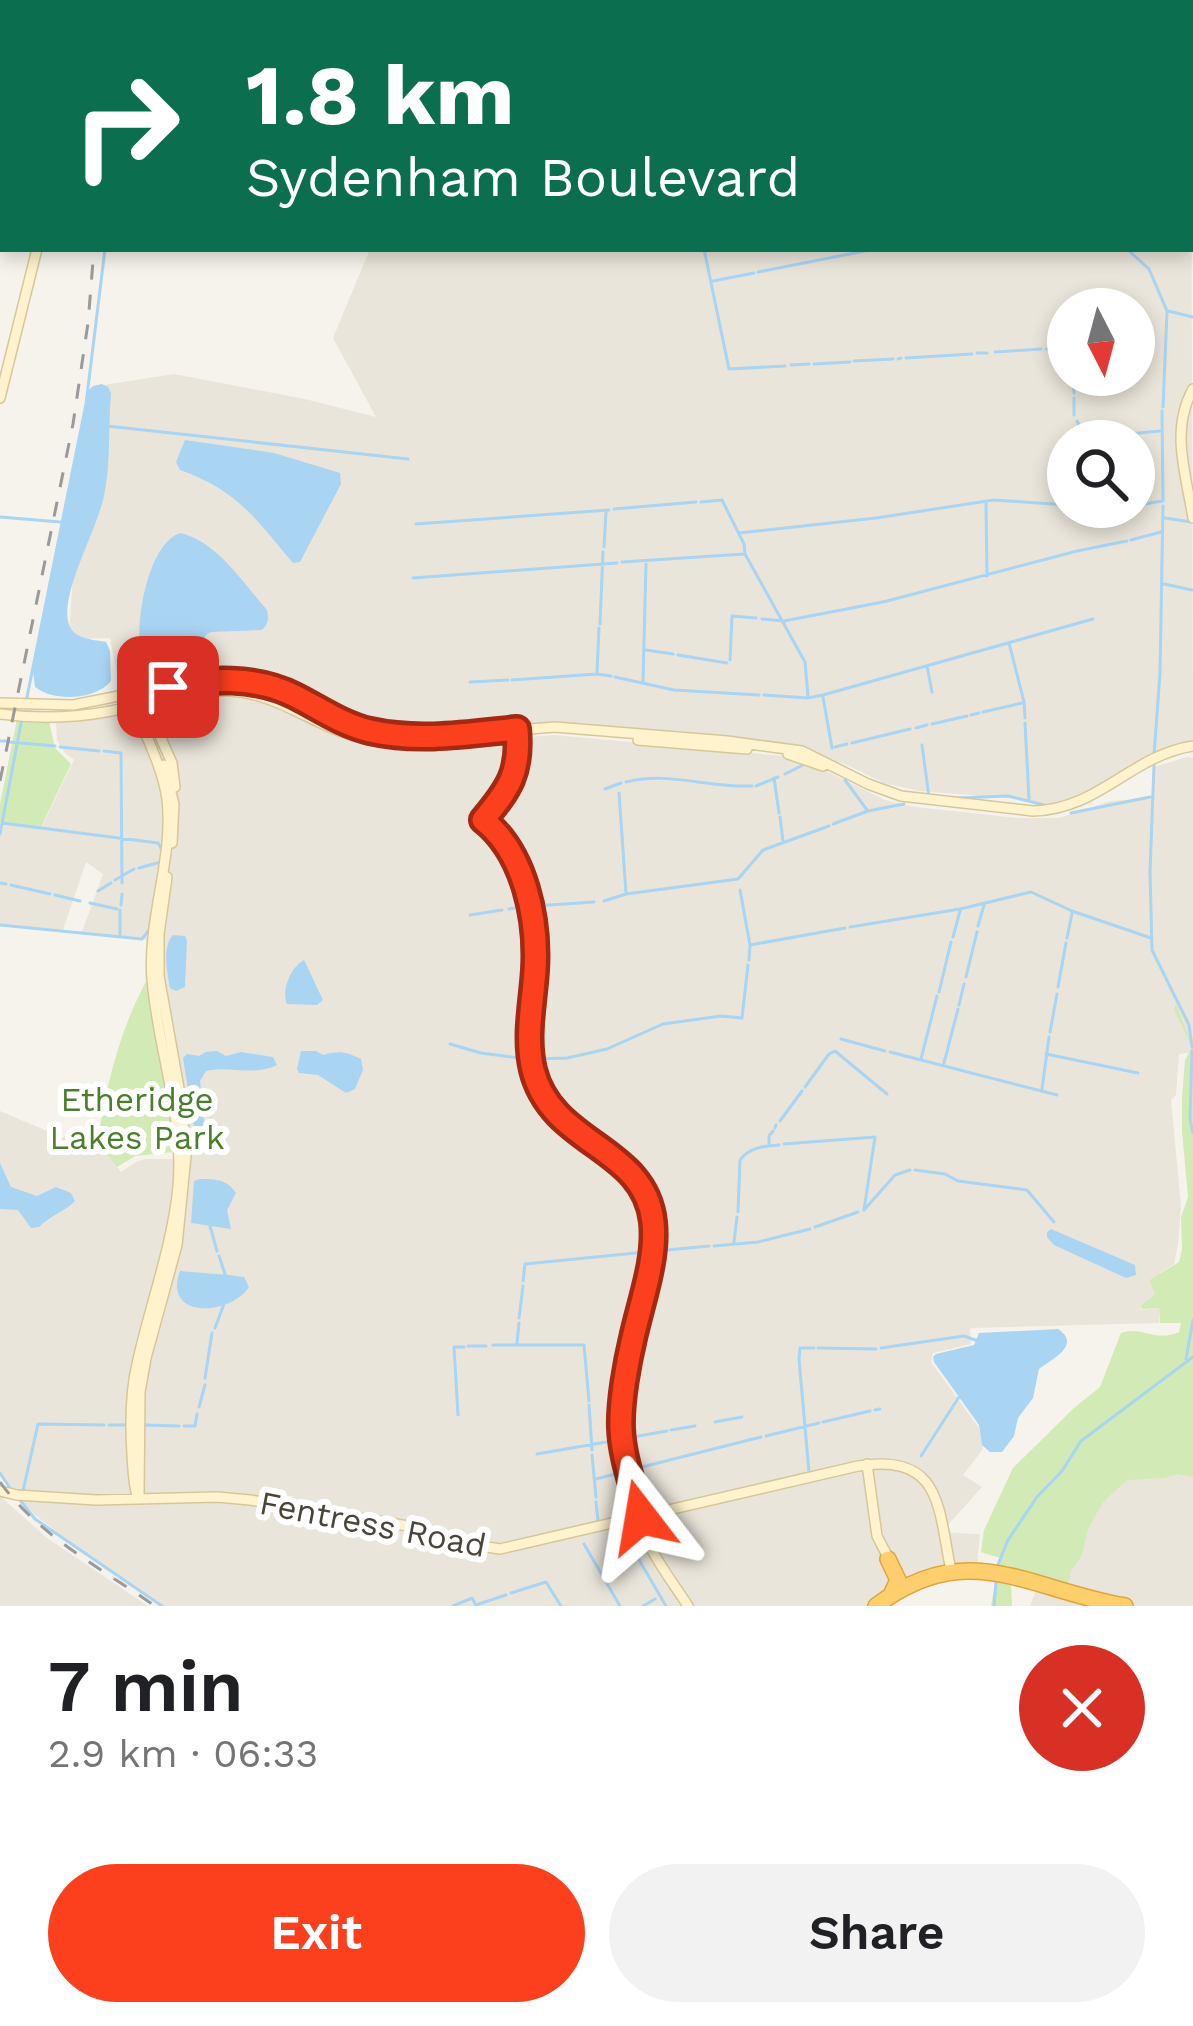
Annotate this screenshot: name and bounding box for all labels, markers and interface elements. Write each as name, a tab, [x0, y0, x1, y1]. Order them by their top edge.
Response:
text: 1.8 km	[246, 46, 515, 144]
icon: right	[48, 48, 204, 204]
text: Sydenham Boulevard	[246, 146, 800, 209]
north arrow	[1047, 288, 1155, 396]
map controls	[1047, 288, 1155, 528]
button: search	[1047, 420, 1155, 528]
pin	[117, 636, 219, 738]
icon: arrive	[135, 654, 201, 720]
park label: Etheridge Lakes Park	[49, 1080, 225, 1157]
position arrow	[578, 1454, 704, 1580]
street label: Fentress Road	[256, 1483, 490, 1565]
text: 7 min	[48, 1644, 244, 1728]
button: close	[1019, 1645, 1145, 1771]
text: 2.9 km · 06:33	[48, 1731, 318, 1776]
button: Exit	[48, 1864, 585, 2002]
button: Share	[609, 1864, 1145, 2002]

